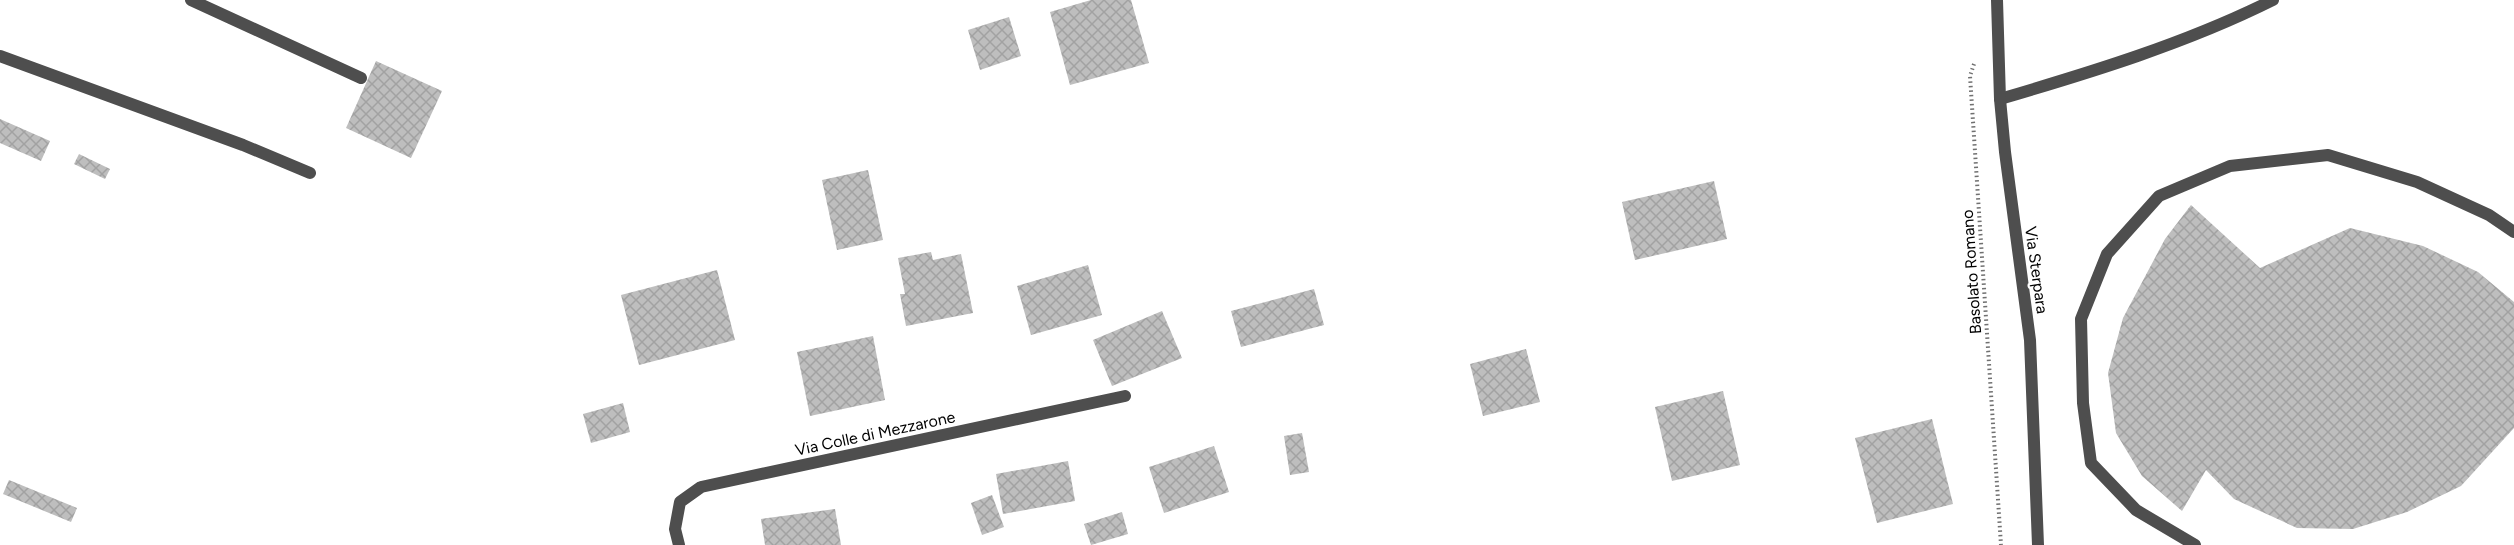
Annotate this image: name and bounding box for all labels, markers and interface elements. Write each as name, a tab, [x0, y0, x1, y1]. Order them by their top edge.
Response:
street label: Basolato Romano	[1958, 209, 1985, 335]
street label: Via Sterpara	[2021, 225, 2052, 315]
street label: Via Colle di Mezzarone	[793, 407, 957, 460]

